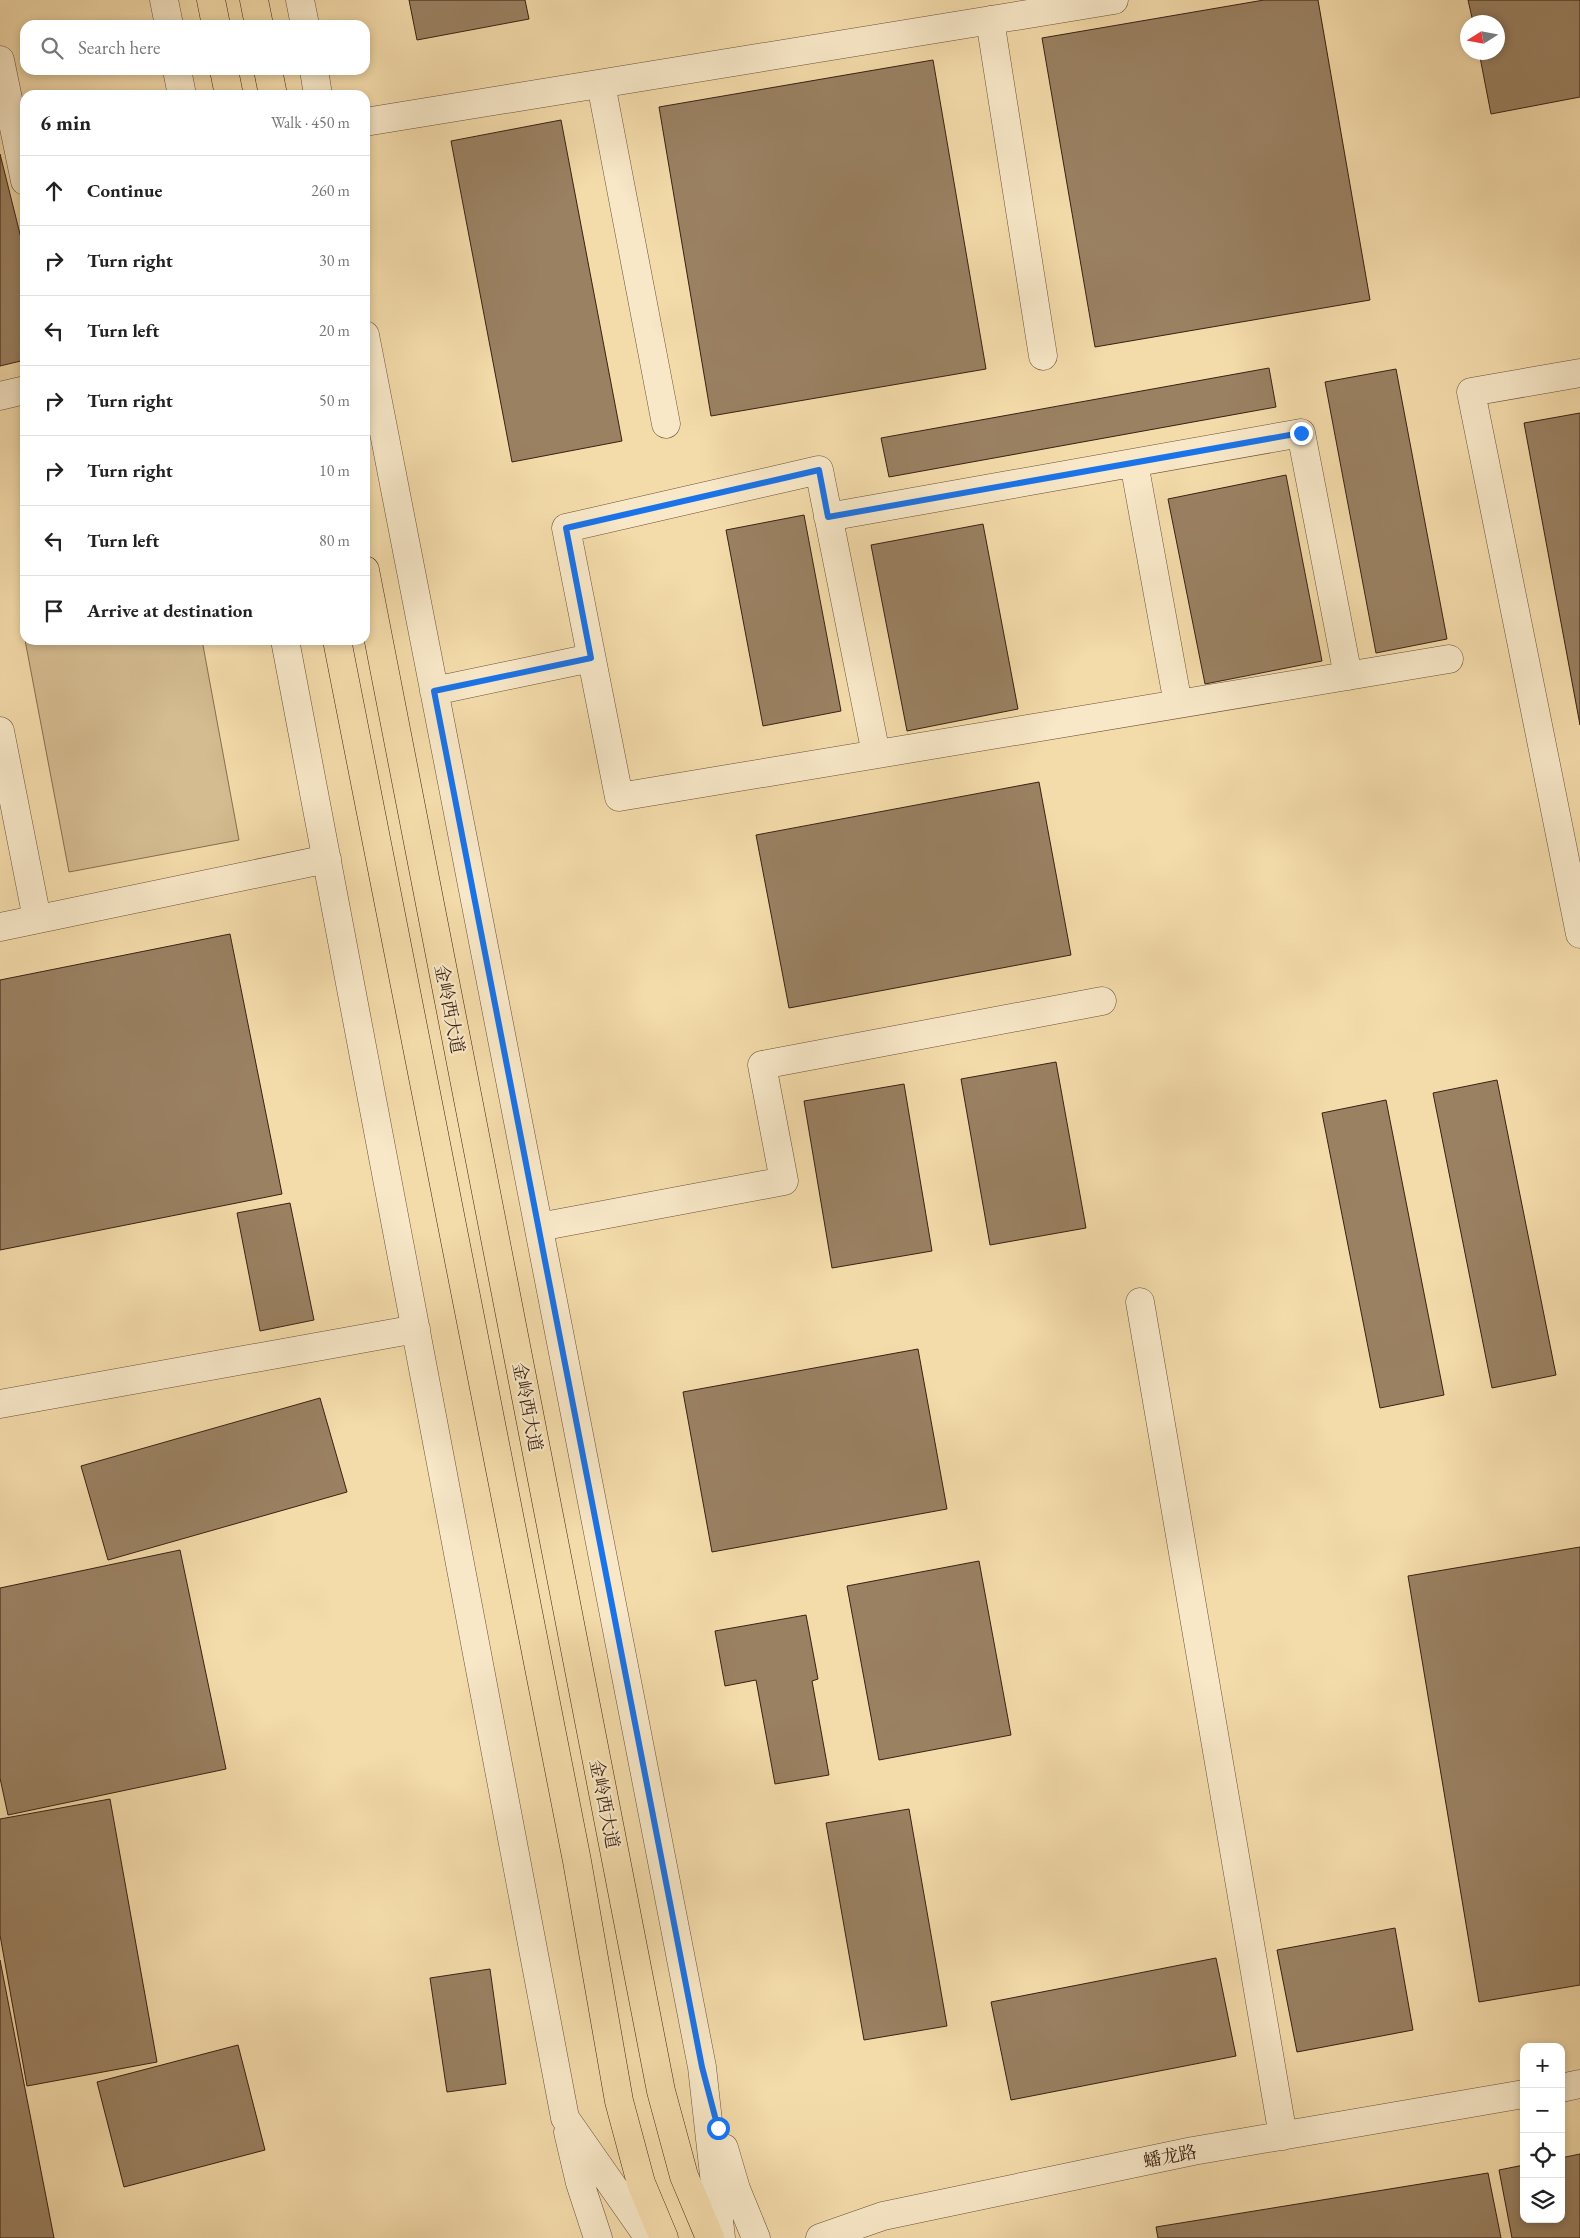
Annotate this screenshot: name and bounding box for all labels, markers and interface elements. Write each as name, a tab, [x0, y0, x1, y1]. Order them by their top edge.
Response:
north arrow	[1460, 15, 1505, 60]
search box	[20, 20, 370, 75]
icon: search	[38, 34, 66, 62]
text: Search here	[78, 35, 160, 60]
text: 6 min	[40, 109, 91, 136]
text: Walk · 450 m	[271, 112, 350, 133]
icon: ahead	[40, 177, 68, 205]
text: Continue	[87, 178, 162, 203]
text: 260 m	[311, 180, 350, 201]
icon: right	[40, 247, 68, 275]
text: Turn right	[87, 248, 173, 273]
text: 30 m	[319, 250, 350, 271]
icon: left	[40, 317, 68, 345]
text: Turn left	[87, 318, 159, 343]
text: 20 m	[319, 320, 350, 341]
icon: right	[40, 387, 68, 415]
text: Turn right	[87, 388, 173, 413]
text: 50 m	[319, 390, 350, 411]
route end	[1290, 422, 1313, 445]
icon: right	[40, 457, 68, 485]
text: Turn right	[87, 458, 173, 483]
text: 10 m	[319, 460, 350, 481]
icon: left	[40, 527, 68, 555]
text: Turn left	[87, 528, 159, 553]
text: 80 m	[319, 530, 350, 551]
icon: arrive	[40, 597, 68, 625]
text: Arrive at destination	[87, 598, 253, 623]
street label: 金岭西大道	[430, 963, 470, 1055]
street label: 金岭西大道	[508, 1361, 548, 1453]
street label: 金岭西大道	[585, 1758, 625, 1850]
map controls	[1520, 2043, 1565, 2223]
button: +	[1520, 2043, 1565, 2088]
button: −	[1520, 2088, 1565, 2133]
route start	[707, 2117, 730, 2140]
button: locate	[1520, 2133, 1565, 2178]
street label: 蟠龙路	[1141, 2140, 1199, 2172]
button: layers	[1520, 2178, 1565, 2223]

